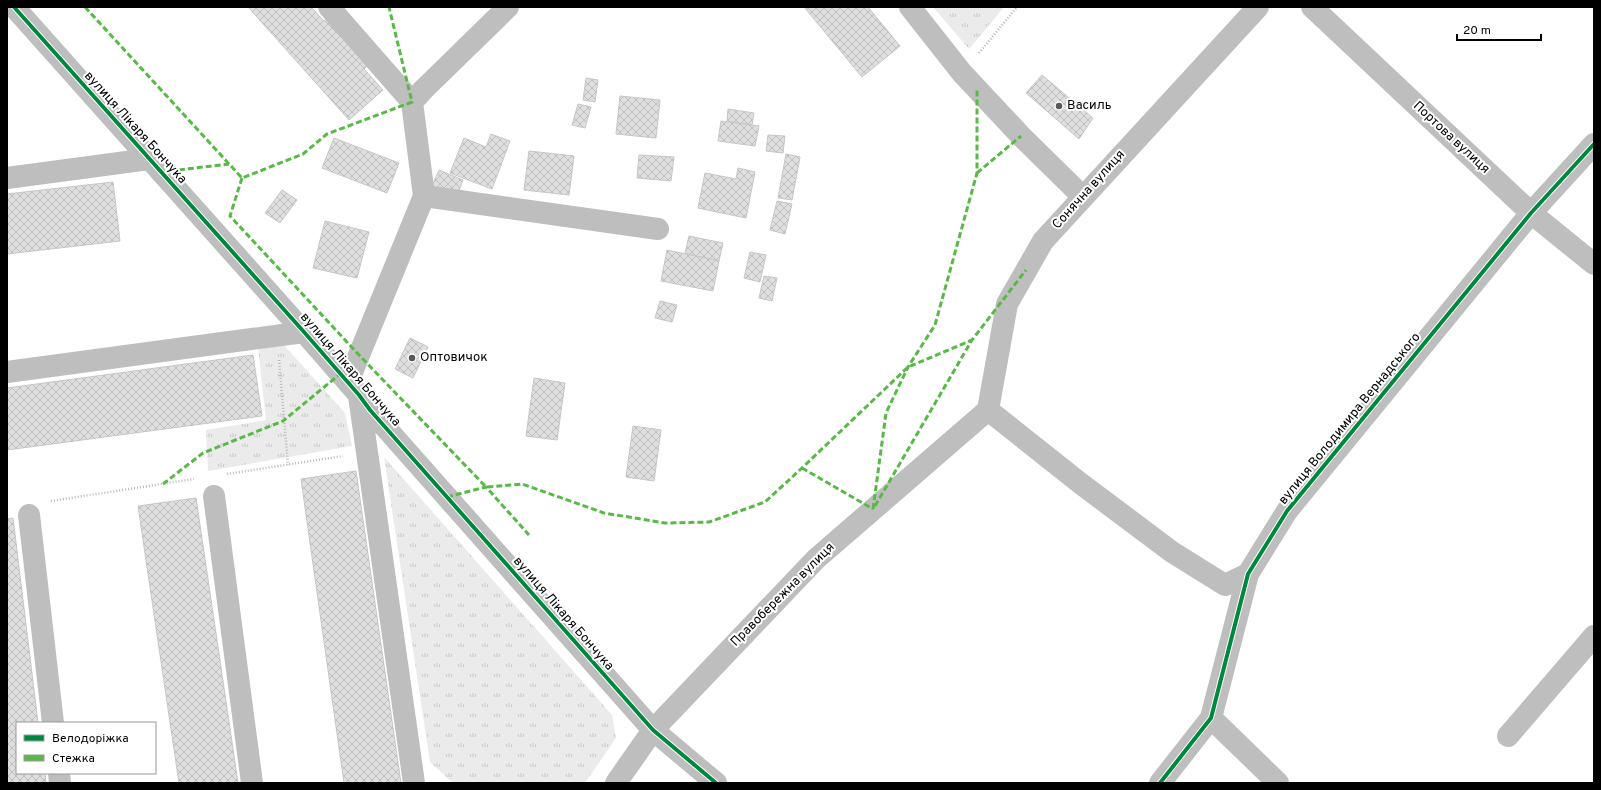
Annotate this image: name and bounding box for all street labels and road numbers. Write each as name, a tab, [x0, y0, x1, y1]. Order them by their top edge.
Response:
street label: вулиця Лікаря Бончука	[80, 69, 190, 187]
street label: Портова вулиця	[1409, 98, 1493, 178]
street label: Сонячна вулиця	[1049, 147, 1129, 233]
street label: вулиця Лікаря Бончука	[296, 310, 404, 430]
street label: вулиця Володимира Вернадського	[1276, 330, 1424, 508]
street label: Правобережна вулиця	[728, 540, 838, 650]
street label: вулиця Лікаря Бончука	[509, 554, 617, 674]

